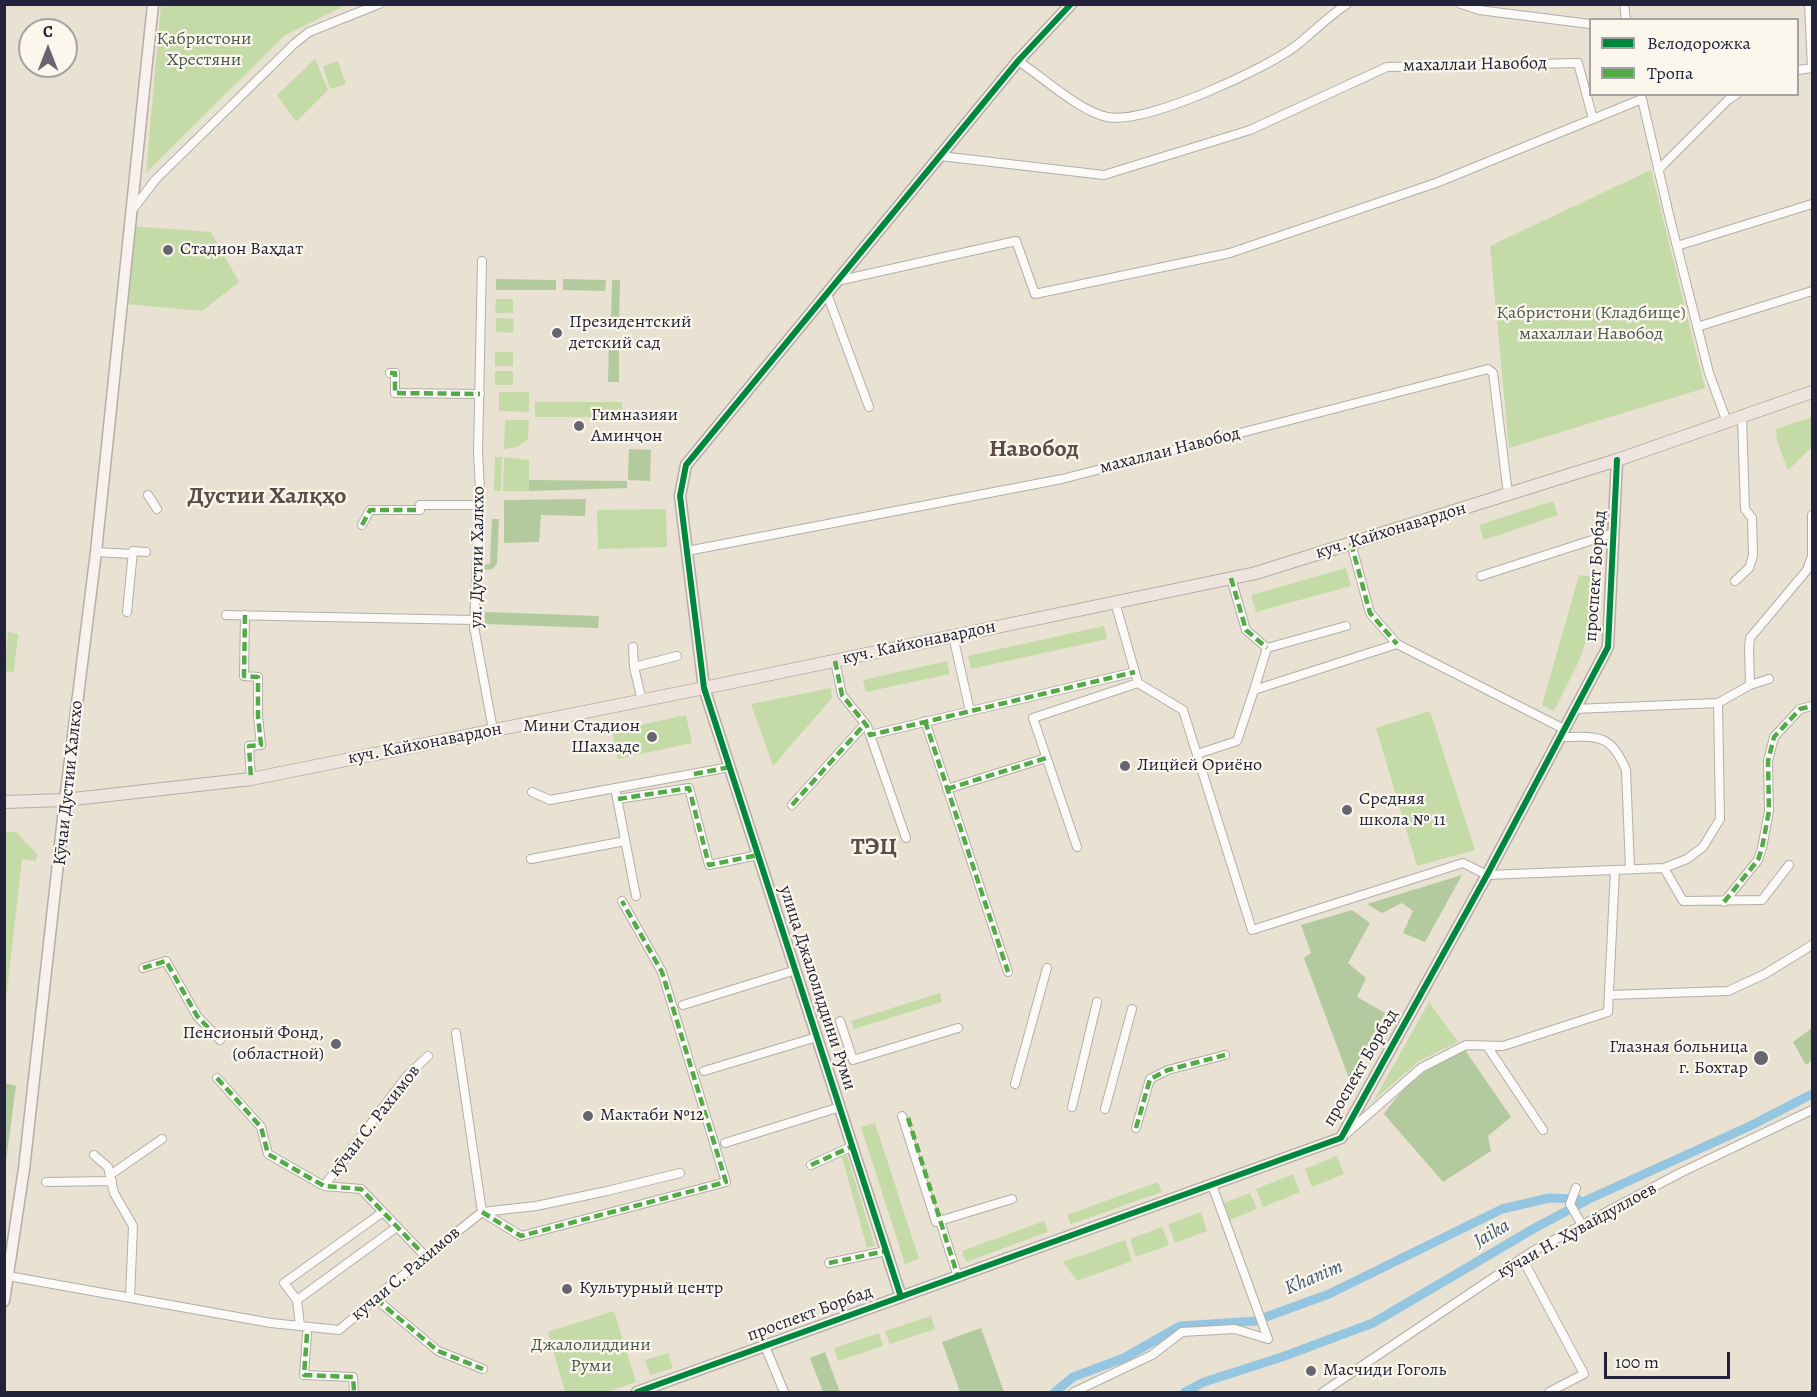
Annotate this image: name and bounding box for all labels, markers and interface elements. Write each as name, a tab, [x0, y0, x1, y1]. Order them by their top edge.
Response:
north arrow	[18, 18, 78, 78]
legend	[1589, 18, 1799, 96]
text: С	[43, 21, 53, 43]
park label: Қабристони Хрестяни	[156, 29, 252, 72]
text: Велодорожка	[1647, 31, 1751, 55]
street label: махаллаи Навобод	[1403, 53, 1547, 77]
text: Тропа	[1647, 61, 1693, 85]
place label: Стадион Ваҳдат	[180, 239, 303, 261]
marker: Стадион Ваҳдат	[161, 243, 175, 257]
park label: Қабристони (Кладбище) махаллаи Навобод	[1496, 303, 1686, 346]
place label: Президентский детский сад	[569, 312, 691, 354]
marker: Президентский детский сад	[550, 326, 564, 340]
place label: Гимназияи Аминҷон	[591, 405, 678, 448]
marker: Гимназияи Аминҷон	[572, 419, 586, 433]
street label: махаллаи Навобод	[1098, 423, 1242, 479]
district label: Навобод	[989, 436, 1079, 464]
district label: Дустии Халқҳо	[188, 483, 346, 511]
street label: ул. Дустии Халкхо	[466, 486, 490, 628]
street label: куч. Кайхонавардон	[1313, 498, 1469, 564]
street label: проспект Борбад	[1581, 510, 1611, 642]
street label: куч. Кайхонавардон	[840, 616, 998, 670]
street label: Кӯчаи Дустии Халкхо	[50, 699, 88, 867]
place label: Мини Стадион Шахзаде	[523, 716, 640, 758]
street label: куч. Кайхонавардон	[346, 718, 504, 770]
marker: Мини Стадион Шахзаде	[645, 730, 659, 744]
place label: Лицйей Ориёно	[1137, 755, 1262, 777]
marker: Лицйей Ориёно	[1118, 759, 1132, 773]
place label: Средняя школа № 11	[1359, 789, 1446, 832]
marker: Средняя школа № 11	[1340, 803, 1354, 817]
district label: ТЭЦ	[851, 834, 897, 862]
street label: улица Джалолиддини Руми	[774, 883, 860, 1093]
street label: проспект Борбад	[1319, 1006, 1403, 1130]
place label: Пенсионый Фонд, (областной)	[182, 1023, 324, 1066]
marker: Пенсионый Фонд, (областной)	[329, 1037, 343, 1051]
place label: Глазная больница г. Бохтар	[1609, 1037, 1748, 1080]
marker: Глазная больница г. Бохтар	[1752, 1049, 1770, 1067]
street label: кӯчаи С. Рахимов	[325, 1061, 425, 1181]
place label: Мактаби №12	[600, 1105, 704, 1127]
marker: Мактаби №12	[581, 1109, 595, 1123]
street label: кӯчаи Н. Ҳувайдуллоев	[1494, 1178, 1660, 1284]
water label: Jaika	[1470, 1214, 1514, 1254]
street label: кучаи С. Рахимов	[347, 1222, 465, 1326]
water label: Khanim	[1281, 1255, 1347, 1301]
place label: Культурный центр	[579, 1278, 723, 1300]
street label: проспект Борбад	[744, 1281, 876, 1347]
marker: Культурный центр	[560, 1282, 574, 1296]
park label: Джалолиддини Руми	[531, 1335, 651, 1378]
scale bar	[1607, 1340, 1733, 1378]
text: 100 m	[1615, 1350, 1659, 1374]
place label: Масчиди Гоголь	[1323, 1360, 1446, 1382]
marker: Масчиди Гоголь	[1304, 1364, 1318, 1378]

